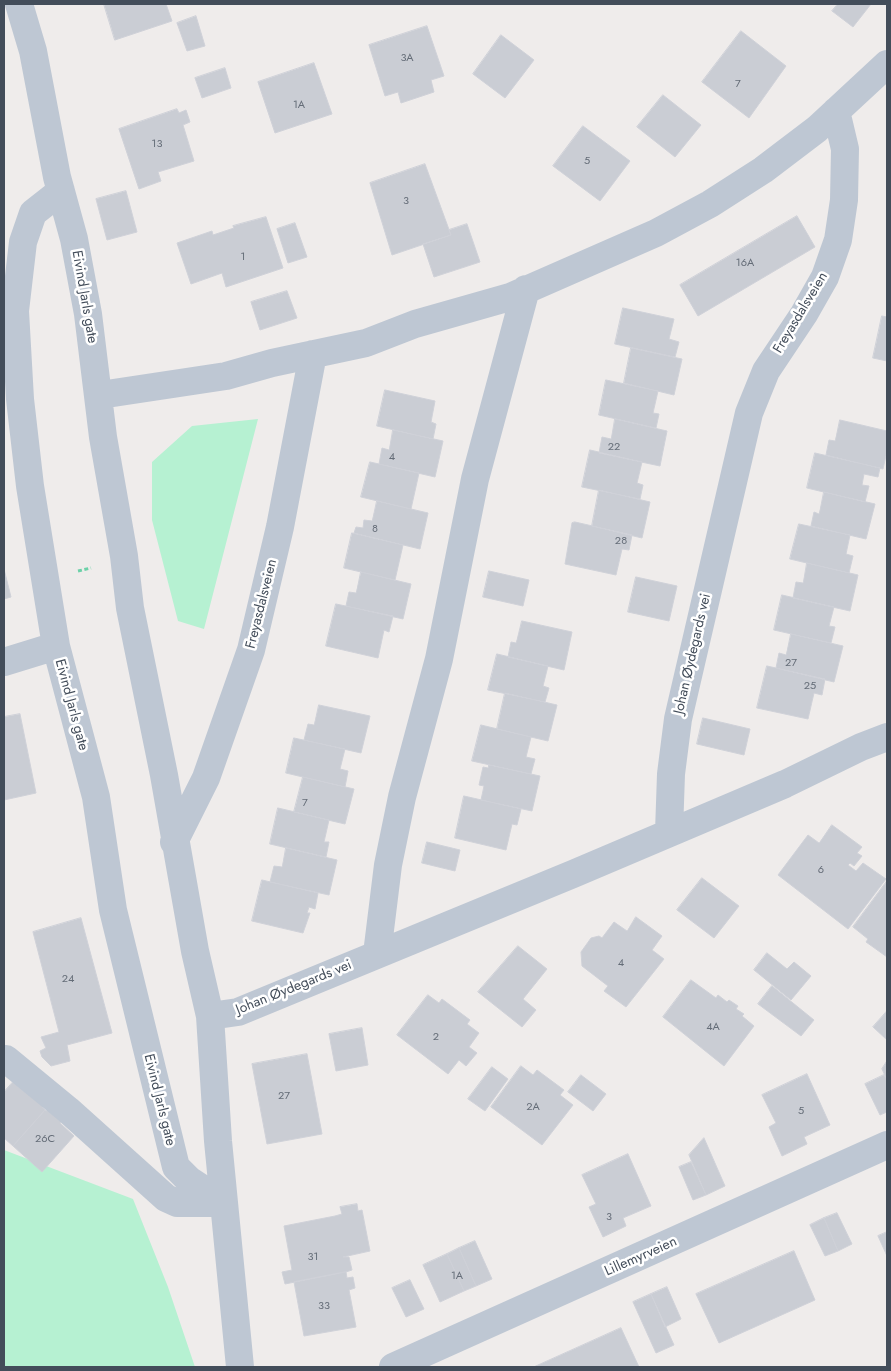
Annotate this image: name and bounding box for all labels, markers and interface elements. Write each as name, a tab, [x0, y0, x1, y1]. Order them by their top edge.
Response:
house number: 3A	[400, 51, 414, 65]
house number: 7	[735, 77, 741, 91]
house number: 1A	[293, 98, 305, 112]
house number: 13	[152, 137, 162, 151]
house number: 5	[584, 154, 590, 168]
house number: 3	[403, 194, 409, 208]
street label: Eivind Jarls gate	[68, 249, 100, 345]
house number: 1	[241, 250, 245, 264]
house number: 16A	[736, 256, 754, 270]
street label: Freyasdalsveien	[770, 269, 832, 357]
house number: 22	[608, 440, 620, 454]
house number: 4	[389, 450, 395, 464]
house number: 8	[372, 522, 378, 536]
house number: 28	[615, 534, 627, 548]
street label: Freyasdalsveien	[243, 557, 281, 651]
street label: Johan Øydegards vei	[671, 592, 715, 716]
house number: 27	[785, 656, 797, 670]
street label: Eivind Jarls gate	[51, 657, 91, 753]
house number: 25	[804, 679, 816, 693]
house number: 7	[302, 796, 308, 810]
house number: 6	[818, 863, 824, 877]
house number: 4	[618, 956, 624, 970]
street label: Johan Øydegards vei	[234, 957, 354, 1019]
house number: 24	[62, 972, 74, 986]
house number: 4A	[706, 1020, 720, 1034]
house number: 2	[433, 1030, 439, 1044]
street label: Eivind Jarls gate	[139, 1052, 179, 1148]
house number: 27	[278, 1089, 290, 1103]
house number: 2A	[526, 1100, 540, 1114]
house number: 5	[798, 1104, 804, 1118]
house number: 26C	[35, 1132, 55, 1146]
house number: 3	[606, 1210, 612, 1224]
street label: Lillemyrveien	[602, 1234, 680, 1280]
house number: 31	[308, 1250, 318, 1264]
house number: 1A	[451, 1269, 463, 1283]
house number: 33	[318, 1299, 330, 1313]

